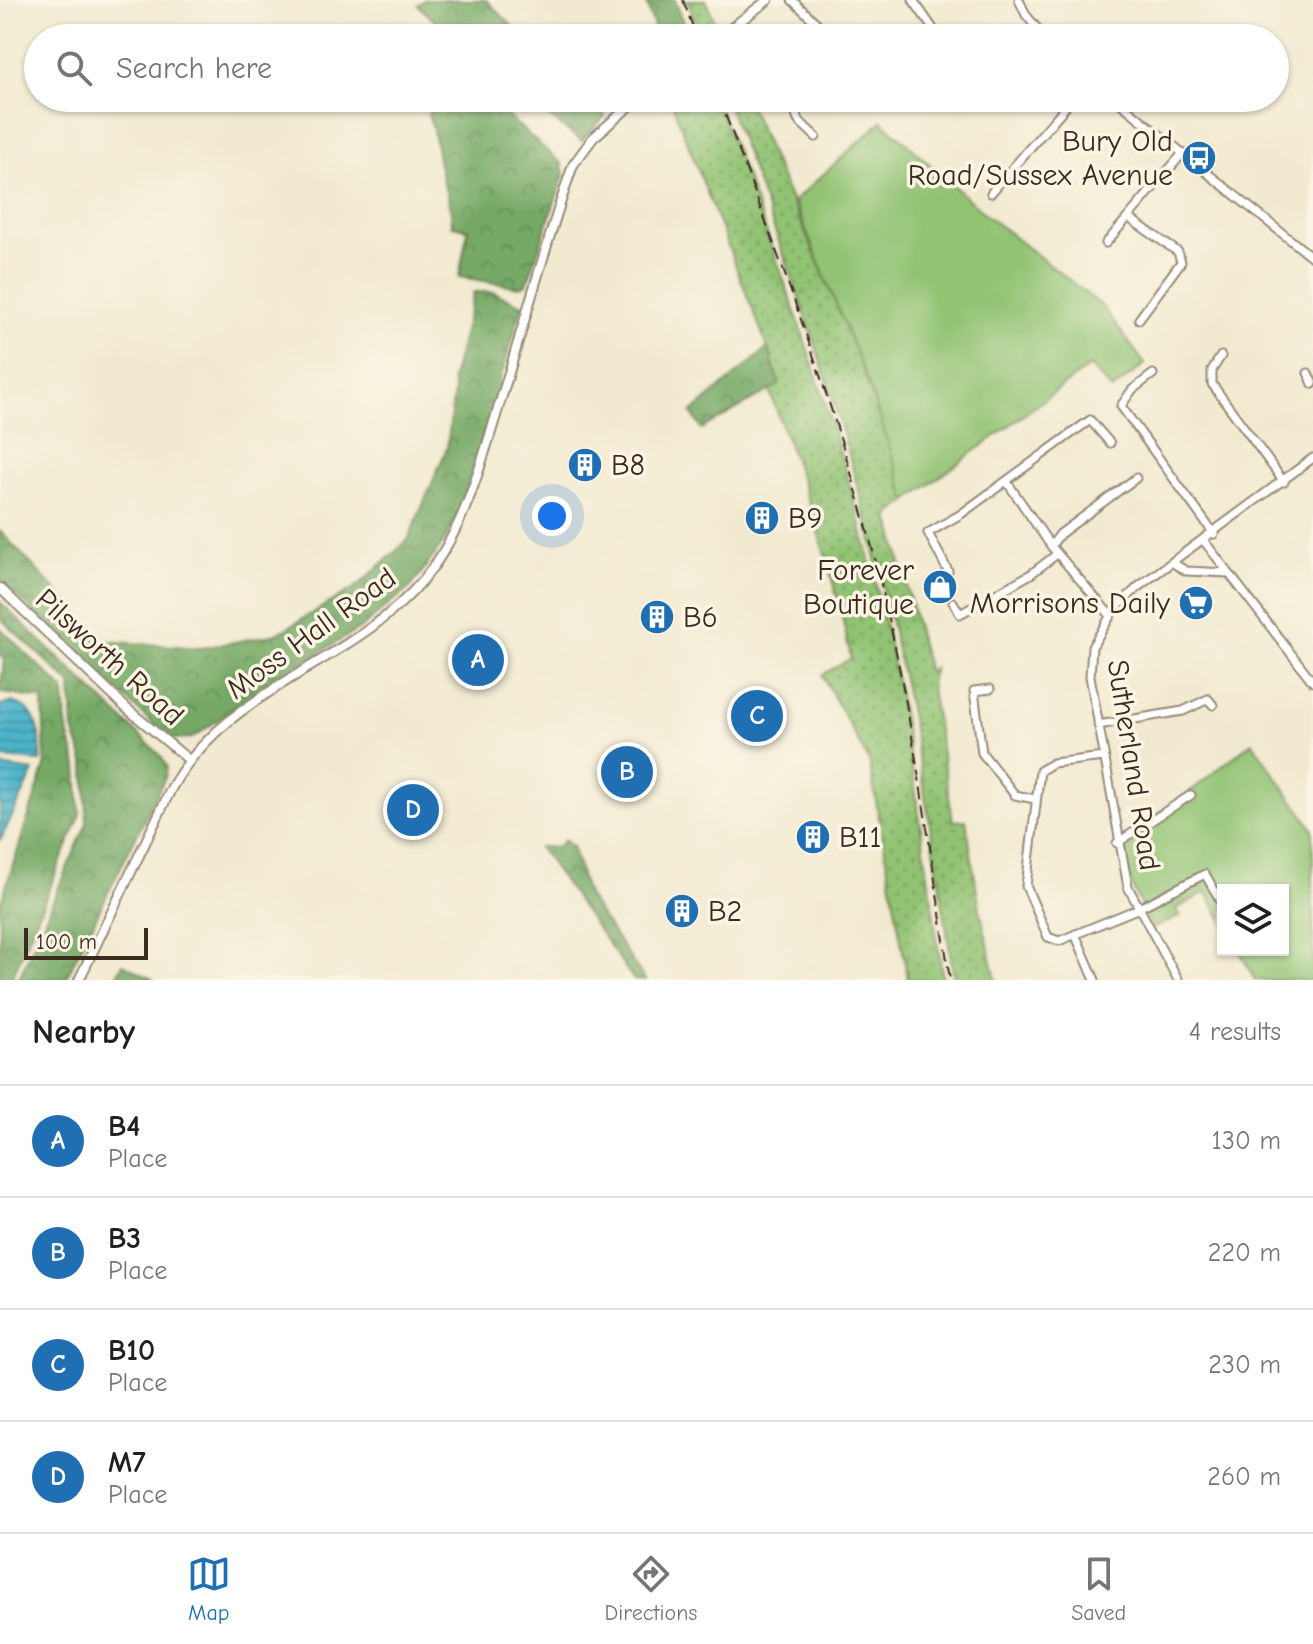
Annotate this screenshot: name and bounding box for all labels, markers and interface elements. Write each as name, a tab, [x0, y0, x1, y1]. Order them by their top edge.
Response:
search box	[24, 24, 1289, 112]
icon: search	[52, 46, 96, 90]
text: Search here	[116, 51, 272, 86]
place label: Bury Old Road/Sussex Avenue	[908, 124, 1173, 193]
bus stop icon: Bury Old Road/Sussex Avenue	[1180, 139, 1218, 177]
building icon: B8	[566, 446, 604, 484]
place label: B8	[611, 448, 645, 483]
your location	[532, 496, 572, 536]
building icon: B9	[743, 499, 781, 537]
place label: B9	[788, 501, 823, 536]
place label: Forever Boutique	[803, 553, 914, 622]
street label: Moss Hall Road	[220, 560, 403, 707]
shop icon: Forever Boutique	[921, 568, 959, 606]
street label: Pilsworth Road	[28, 582, 191, 733]
supermarket icon: Morrisons Daily	[1177, 584, 1215, 622]
place label: Morrisons Daily	[970, 586, 1171, 621]
building icon: B6	[638, 598, 676, 636]
place label: B6	[683, 600, 718, 635]
pin: A	[452, 630, 504, 690]
street label: Sutherland Road	[1100, 657, 1167, 873]
pin: C	[731, 686, 783, 746]
pin: B	[601, 742, 653, 802]
pin: D	[387, 780, 439, 840]
building icon: B11	[794, 818, 832, 856]
place label: B11	[839, 820, 881, 855]
map controls	[1217, 884, 1289, 956]
button: layers	[1217, 884, 1289, 956]
building icon: B2	[663, 892, 701, 930]
place label: B2	[708, 894, 742, 929]
scale bar	[24, 924, 148, 960]
text: 100 m	[36, 929, 97, 955]
text: Nearby	[32, 1012, 135, 1052]
text: 4 results	[1189, 1017, 1281, 1047]
text: B4	[108, 1109, 140, 1144]
text: A	[51, 1126, 65, 1156]
text: 130 m	[1212, 1126, 1281, 1156]
text: Place	[108, 1144, 167, 1174]
text: B3	[108, 1221, 141, 1256]
text: B	[50, 1238, 66, 1268]
text: 220 m	[1208, 1238, 1281, 1268]
text: Place	[108, 1256, 167, 1286]
text: B10	[108, 1333, 155, 1368]
text: C	[50, 1350, 66, 1380]
text: 230 m	[1208, 1350, 1281, 1380]
text: Place	[108, 1368, 167, 1398]
text: M7	[108, 1445, 146, 1480]
text: D	[50, 1462, 66, 1492]
text: 260 m	[1207, 1462, 1281, 1492]
text: Place	[108, 1480, 167, 1510]
tab: Map	[187, 1552, 231, 1626]
tab: Directions	[605, 1552, 698, 1626]
tab: Saved	[1071, 1552, 1126, 1626]

